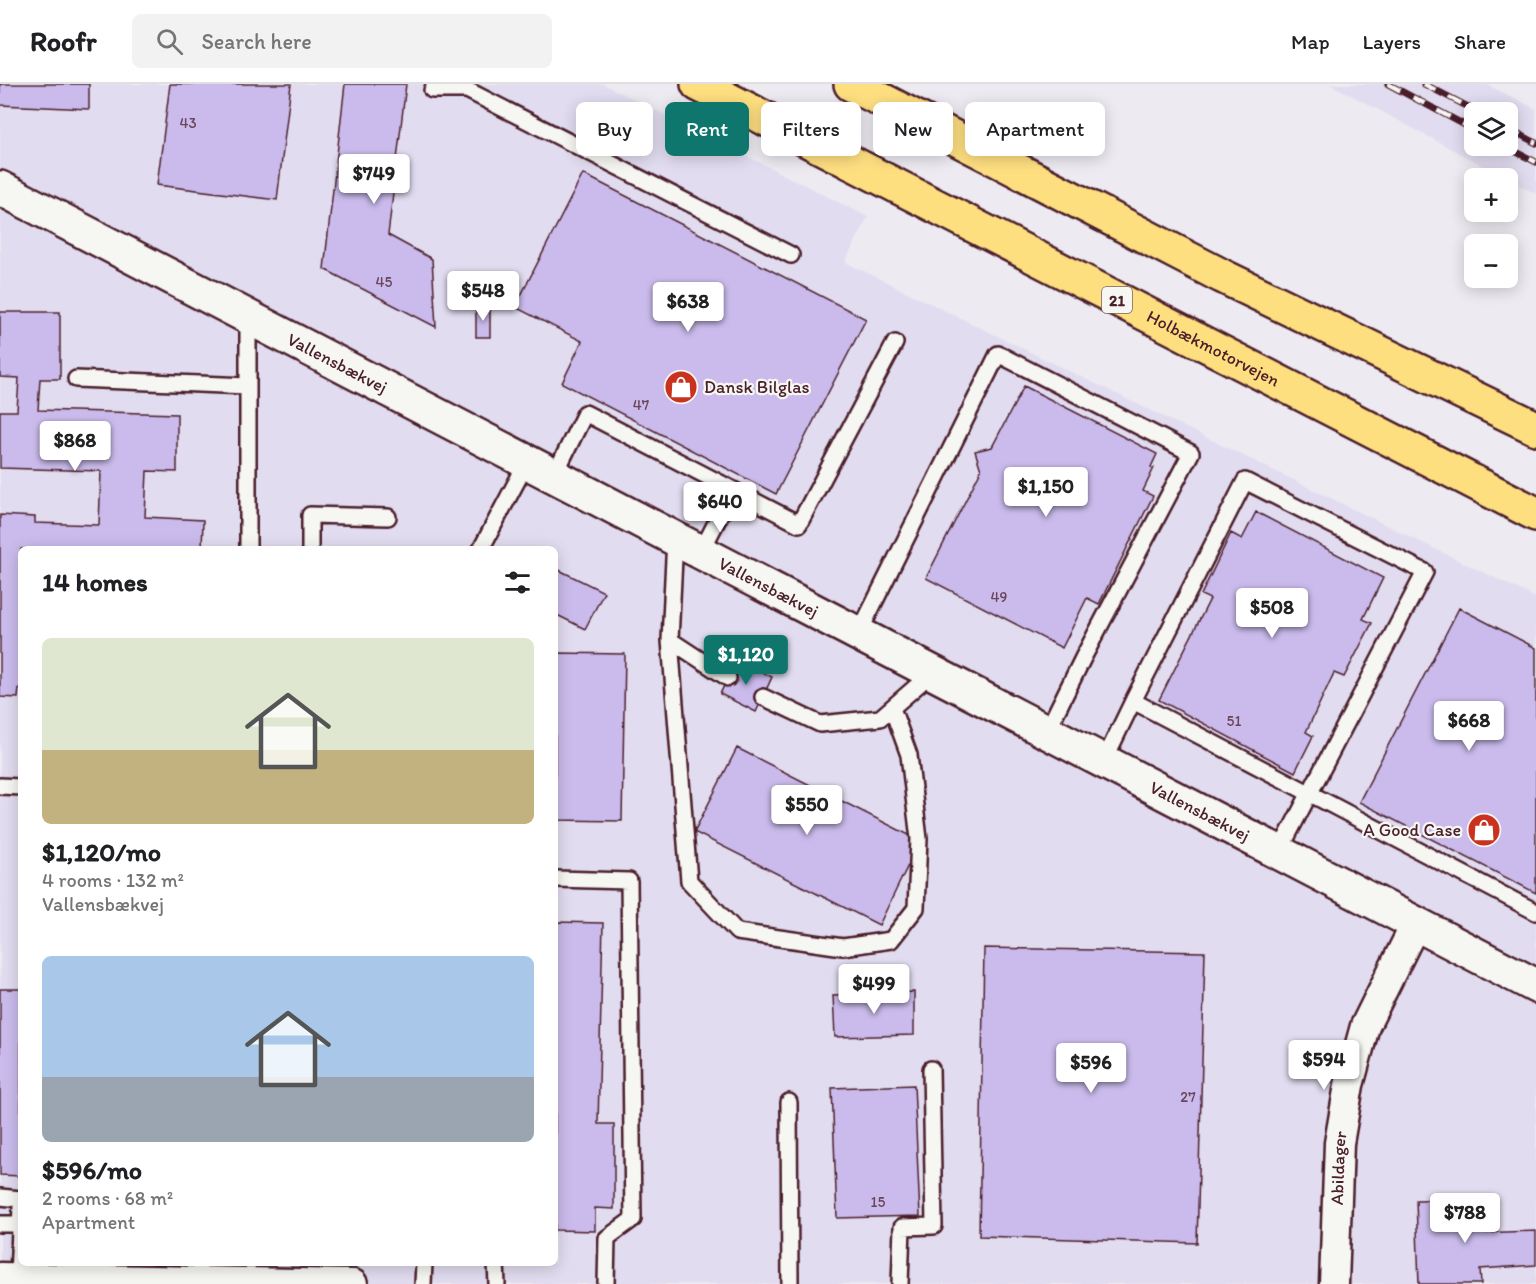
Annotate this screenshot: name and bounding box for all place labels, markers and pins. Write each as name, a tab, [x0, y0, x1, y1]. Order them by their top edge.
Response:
pin: $749	[338, 154, 410, 205]
pin: $548	[447, 271, 519, 322]
pin: $638	[652, 282, 724, 333]
shop icon: Dansk Bilglas	[663, 369, 699, 405]
place label: Dansk Bilglas	[704, 376, 810, 398]
pin: $868	[39, 421, 111, 472]
pin: $1,150	[997, 467, 1095, 518]
pin: $640	[684, 482, 756, 533]
pin: $508	[1236, 588, 1308, 639]
pin: $1,120	[697, 635, 795, 686]
pin: $668	[1433, 701, 1505, 752]
pin: $550	[771, 785, 843, 836]
shop icon: A Good Case	[1466, 812, 1502, 848]
place label: A Good Case	[1363, 819, 1461, 841]
pin: $499	[838, 964, 910, 1015]
pin: $594	[1288, 1040, 1360, 1091]
pin: $596	[1055, 1043, 1127, 1094]
pin: $788	[1429, 1193, 1501, 1244]

